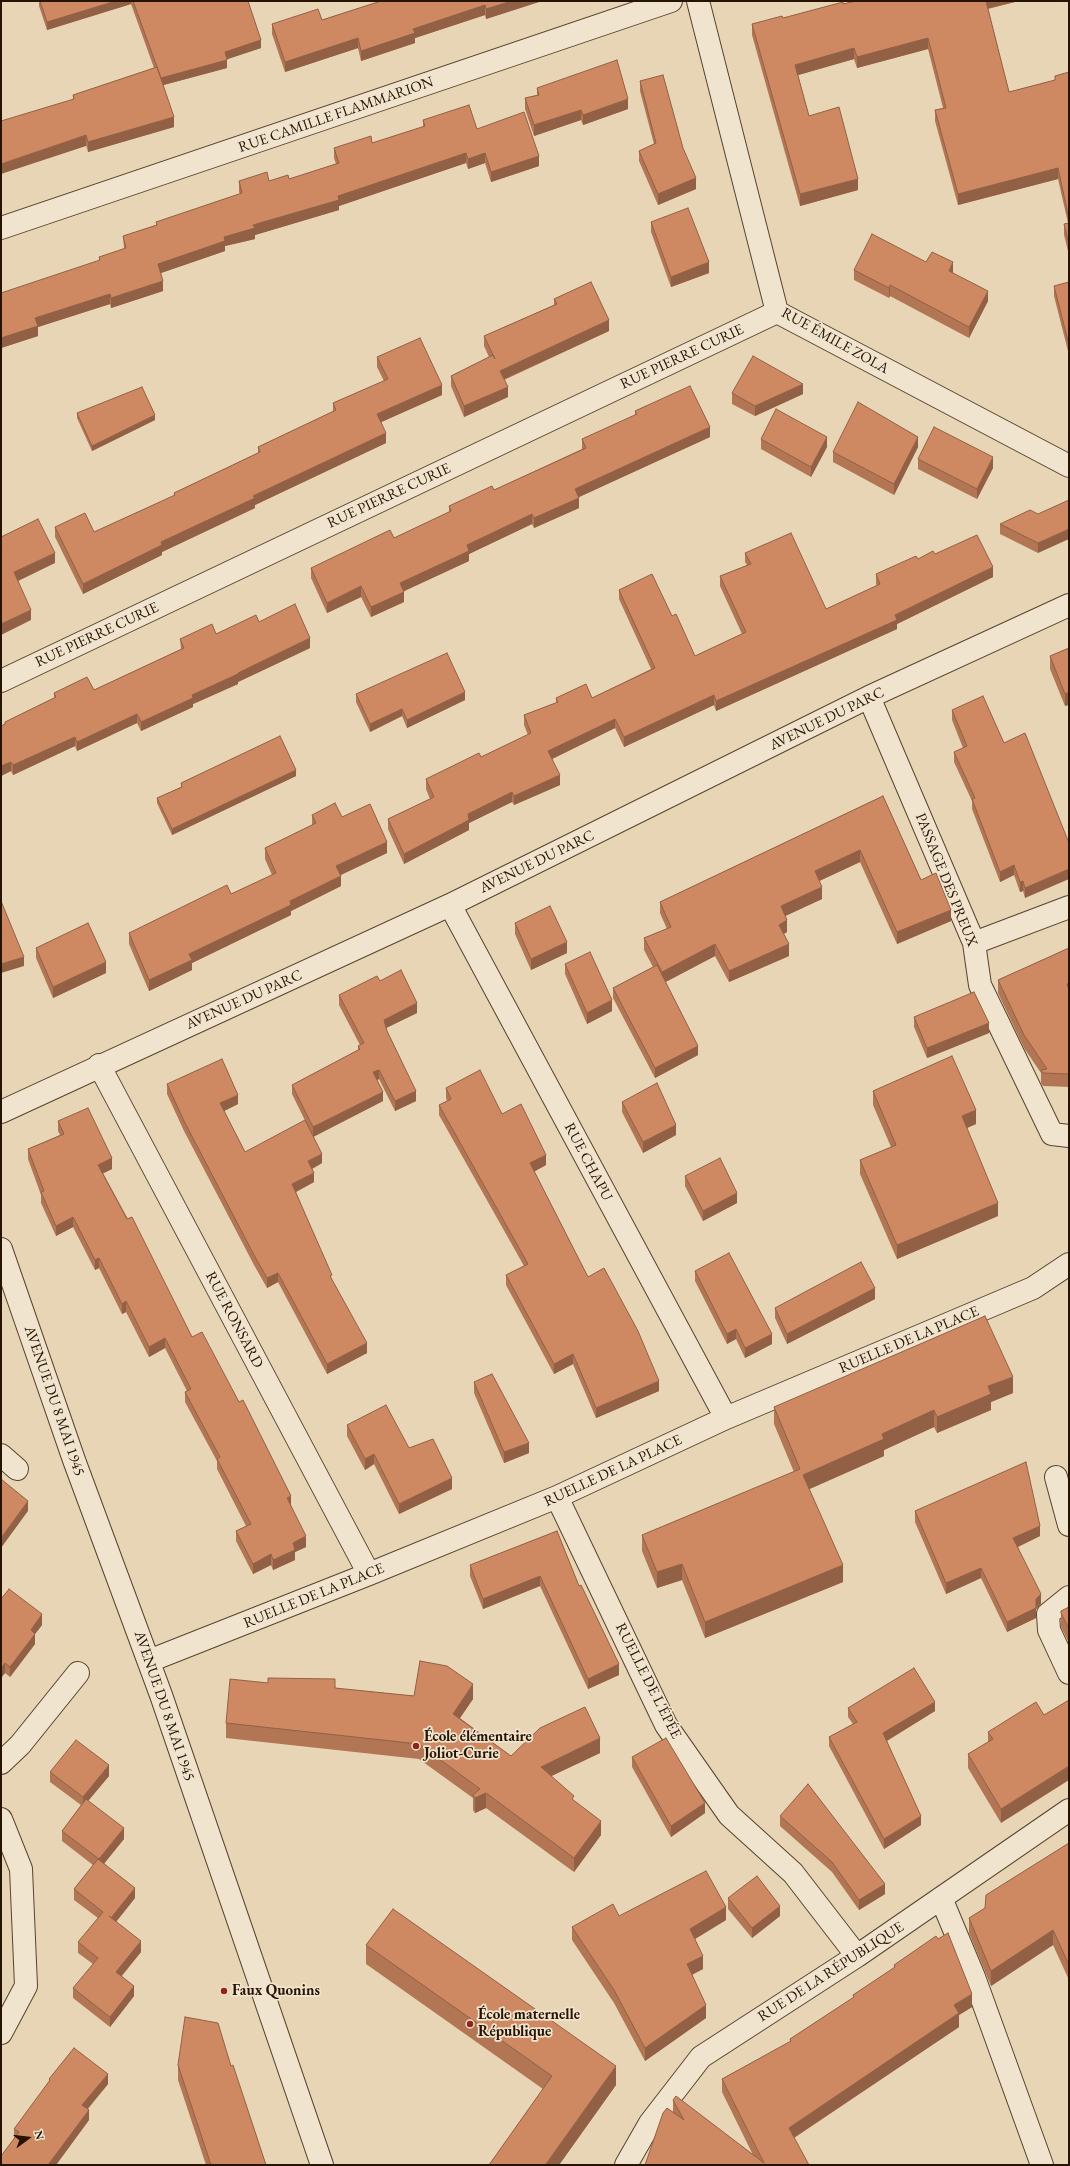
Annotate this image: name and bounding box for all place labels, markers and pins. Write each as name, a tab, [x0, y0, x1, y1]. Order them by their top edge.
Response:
place label: École élémentaire Joliot-Curie	[424, 1728, 532, 1763]
marker: École élémentaire Joliot-Curie	[411, 1741, 421, 1751]
place label: Faux Quonins	[232, 1982, 320, 2000]
marker: Faux Quonins	[219, 1986, 229, 1996]
place label: École maternelle République	[478, 2006, 580, 2041]
marker: École maternelle République	[465, 2019, 475, 2029]

